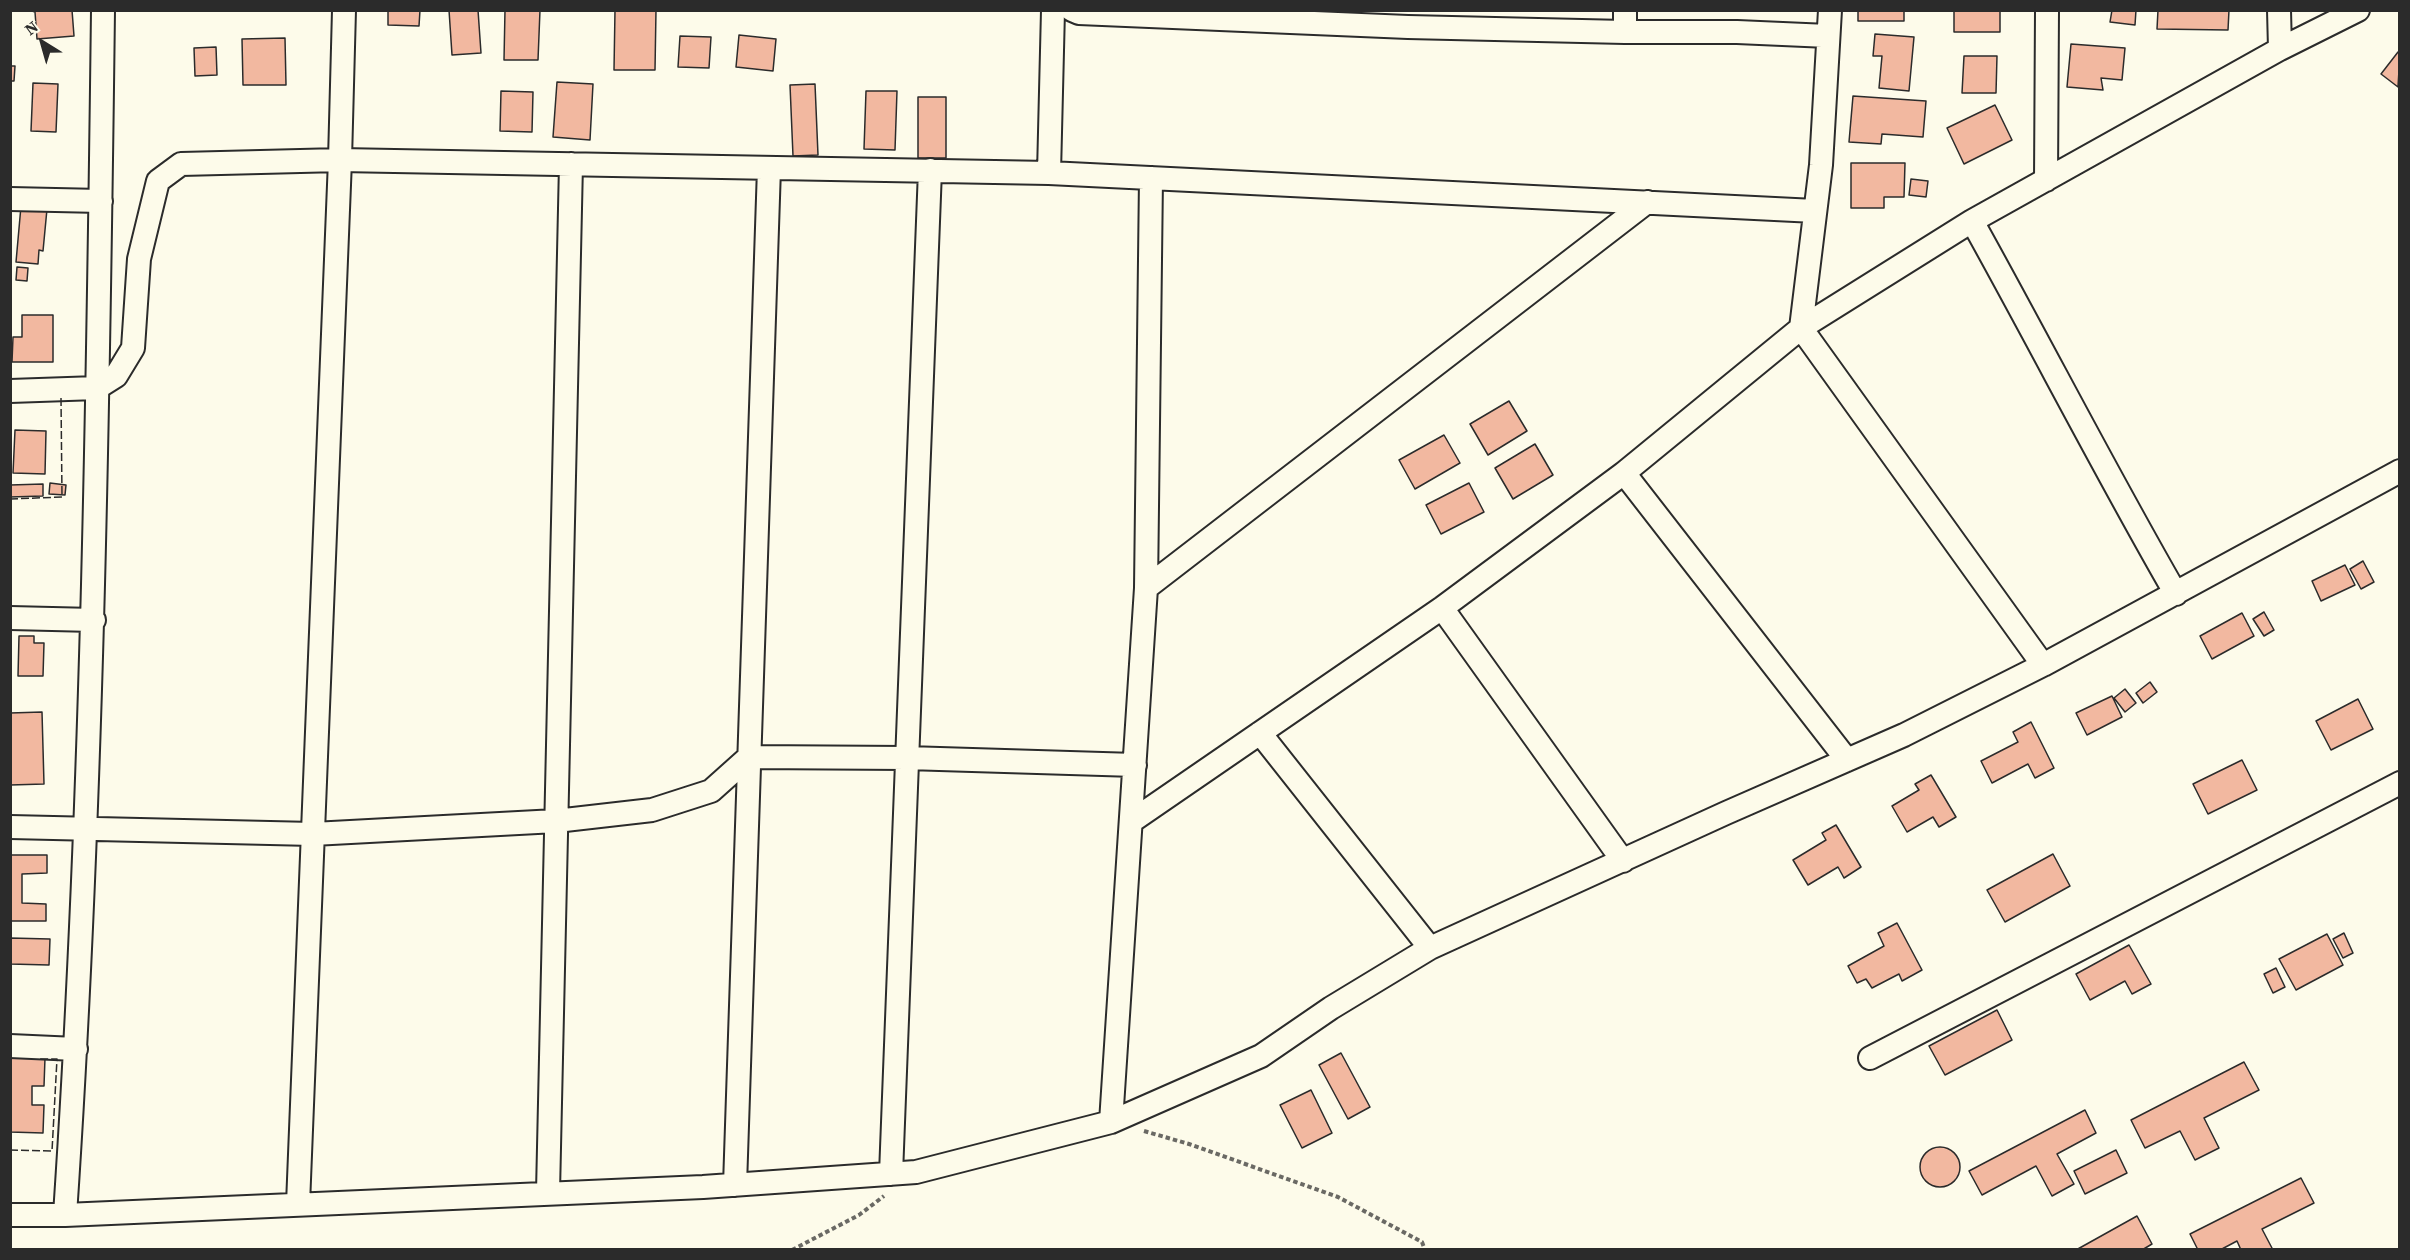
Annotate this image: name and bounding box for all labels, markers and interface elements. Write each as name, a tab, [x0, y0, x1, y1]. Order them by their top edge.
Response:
north arrow	[12, 12, 72, 72]
text: N	[20, 15, 42, 40]

